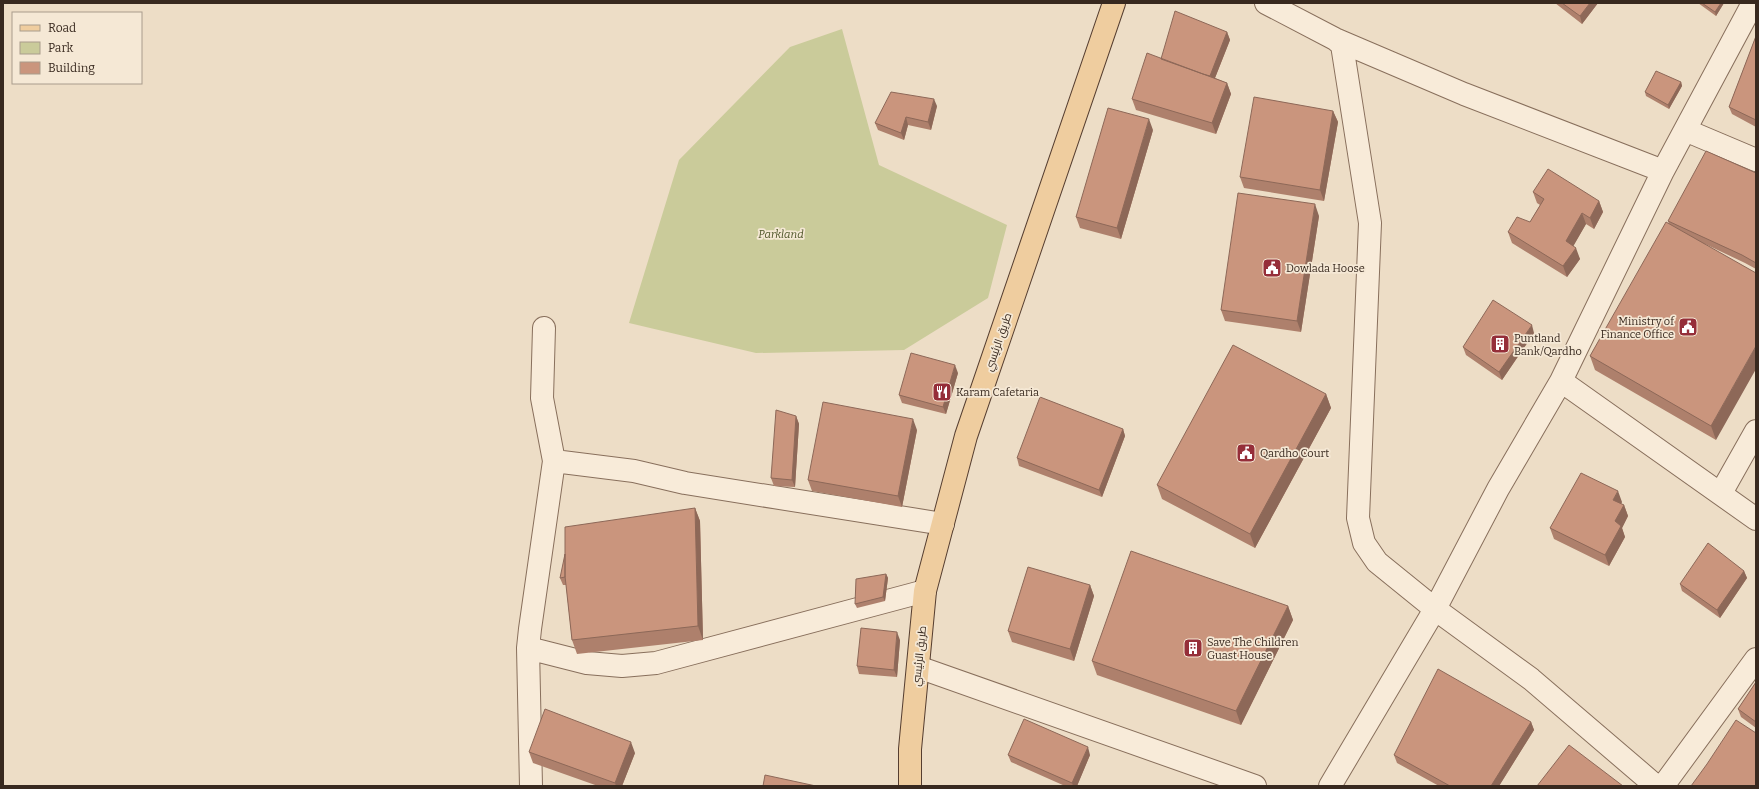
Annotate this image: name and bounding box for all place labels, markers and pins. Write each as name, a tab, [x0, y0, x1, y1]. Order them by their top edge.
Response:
public building icon: Dowlada Hoose	[1261, 257, 1283, 279]
place label: Dowlada Hoose	[1286, 262, 1365, 275]
place label: Ministry of Finance Office	[1600, 315, 1675, 341]
public building icon: Ministry of Finance Office	[1677, 316, 1699, 338]
place label: Puntland Bank/Qardho	[1514, 332, 1582, 358]
building icon: Puntland Bank/Qardho	[1489, 333, 1511, 355]
restaurant icon: Karam Cafetaria	[931, 381, 953, 403]
place label: Karam Cafetaria	[956, 386, 1039, 399]
public building icon: Qardho Court	[1235, 442, 1257, 464]
place label: Qardho Court	[1260, 447, 1329, 460]
place label: Save The Children Guast House	[1207, 636, 1298, 662]
building icon: Save The Children Guast House	[1182, 637, 1204, 659]

